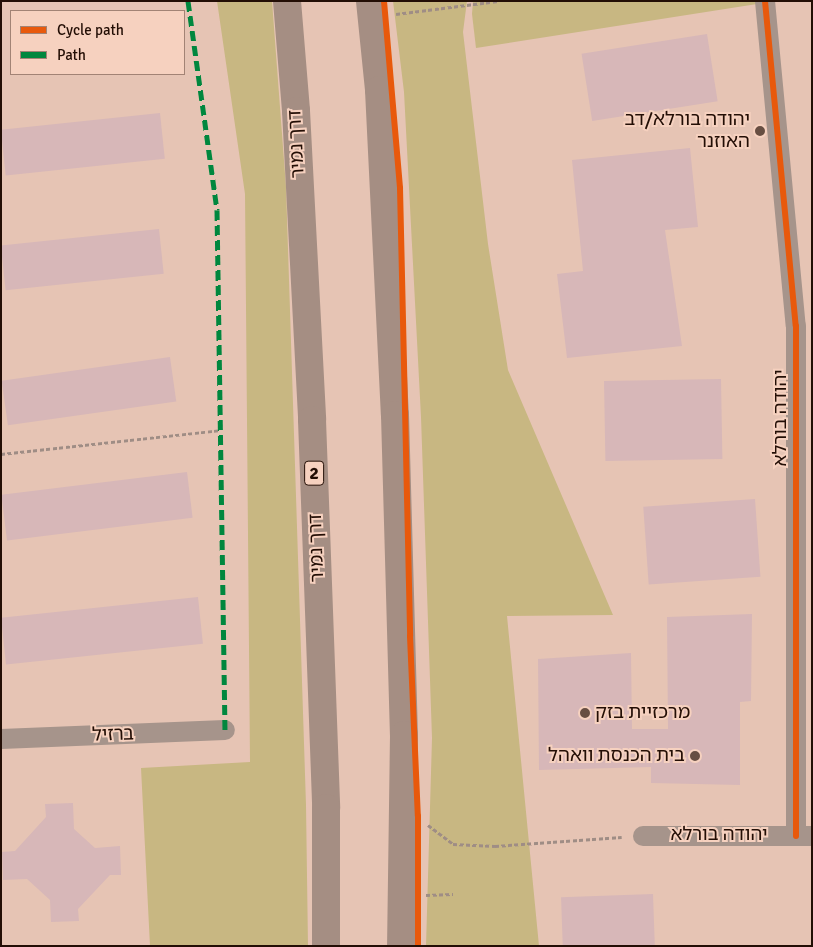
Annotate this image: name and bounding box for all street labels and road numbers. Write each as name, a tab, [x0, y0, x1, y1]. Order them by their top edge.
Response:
street label: דרך נמיר	[284, 109, 310, 179]
street label: יהודה בורלא	[770, 369, 792, 467]
road number: 2	[304, 458, 324, 488]
street label: דרך נמיר	[304, 513, 330, 583]
street label: ברזיל	[92, 723, 134, 747]
street label: יהודה בורלא	[670, 824, 768, 846]

